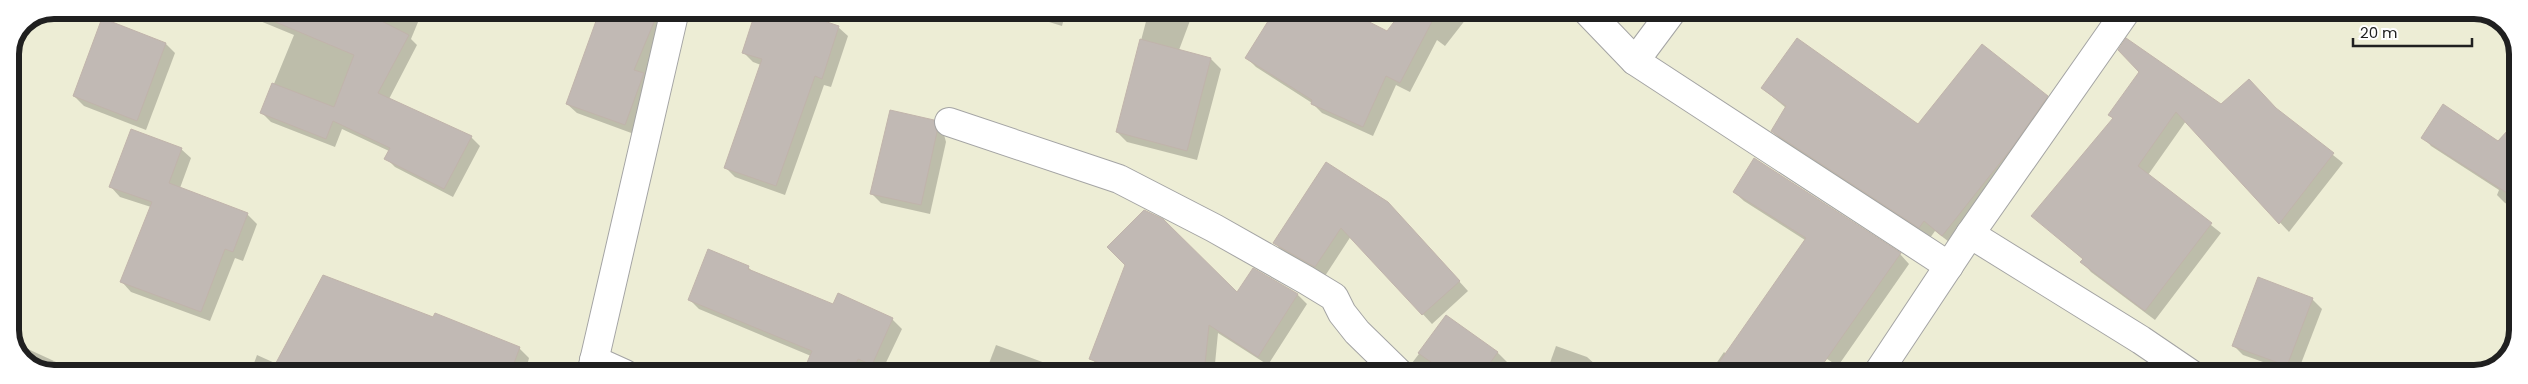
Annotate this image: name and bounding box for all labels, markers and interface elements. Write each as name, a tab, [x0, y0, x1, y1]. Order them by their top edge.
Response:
scale bar	[2353, 15, 2472, 47]
text: 20 m	[2360, 22, 2398, 43]

